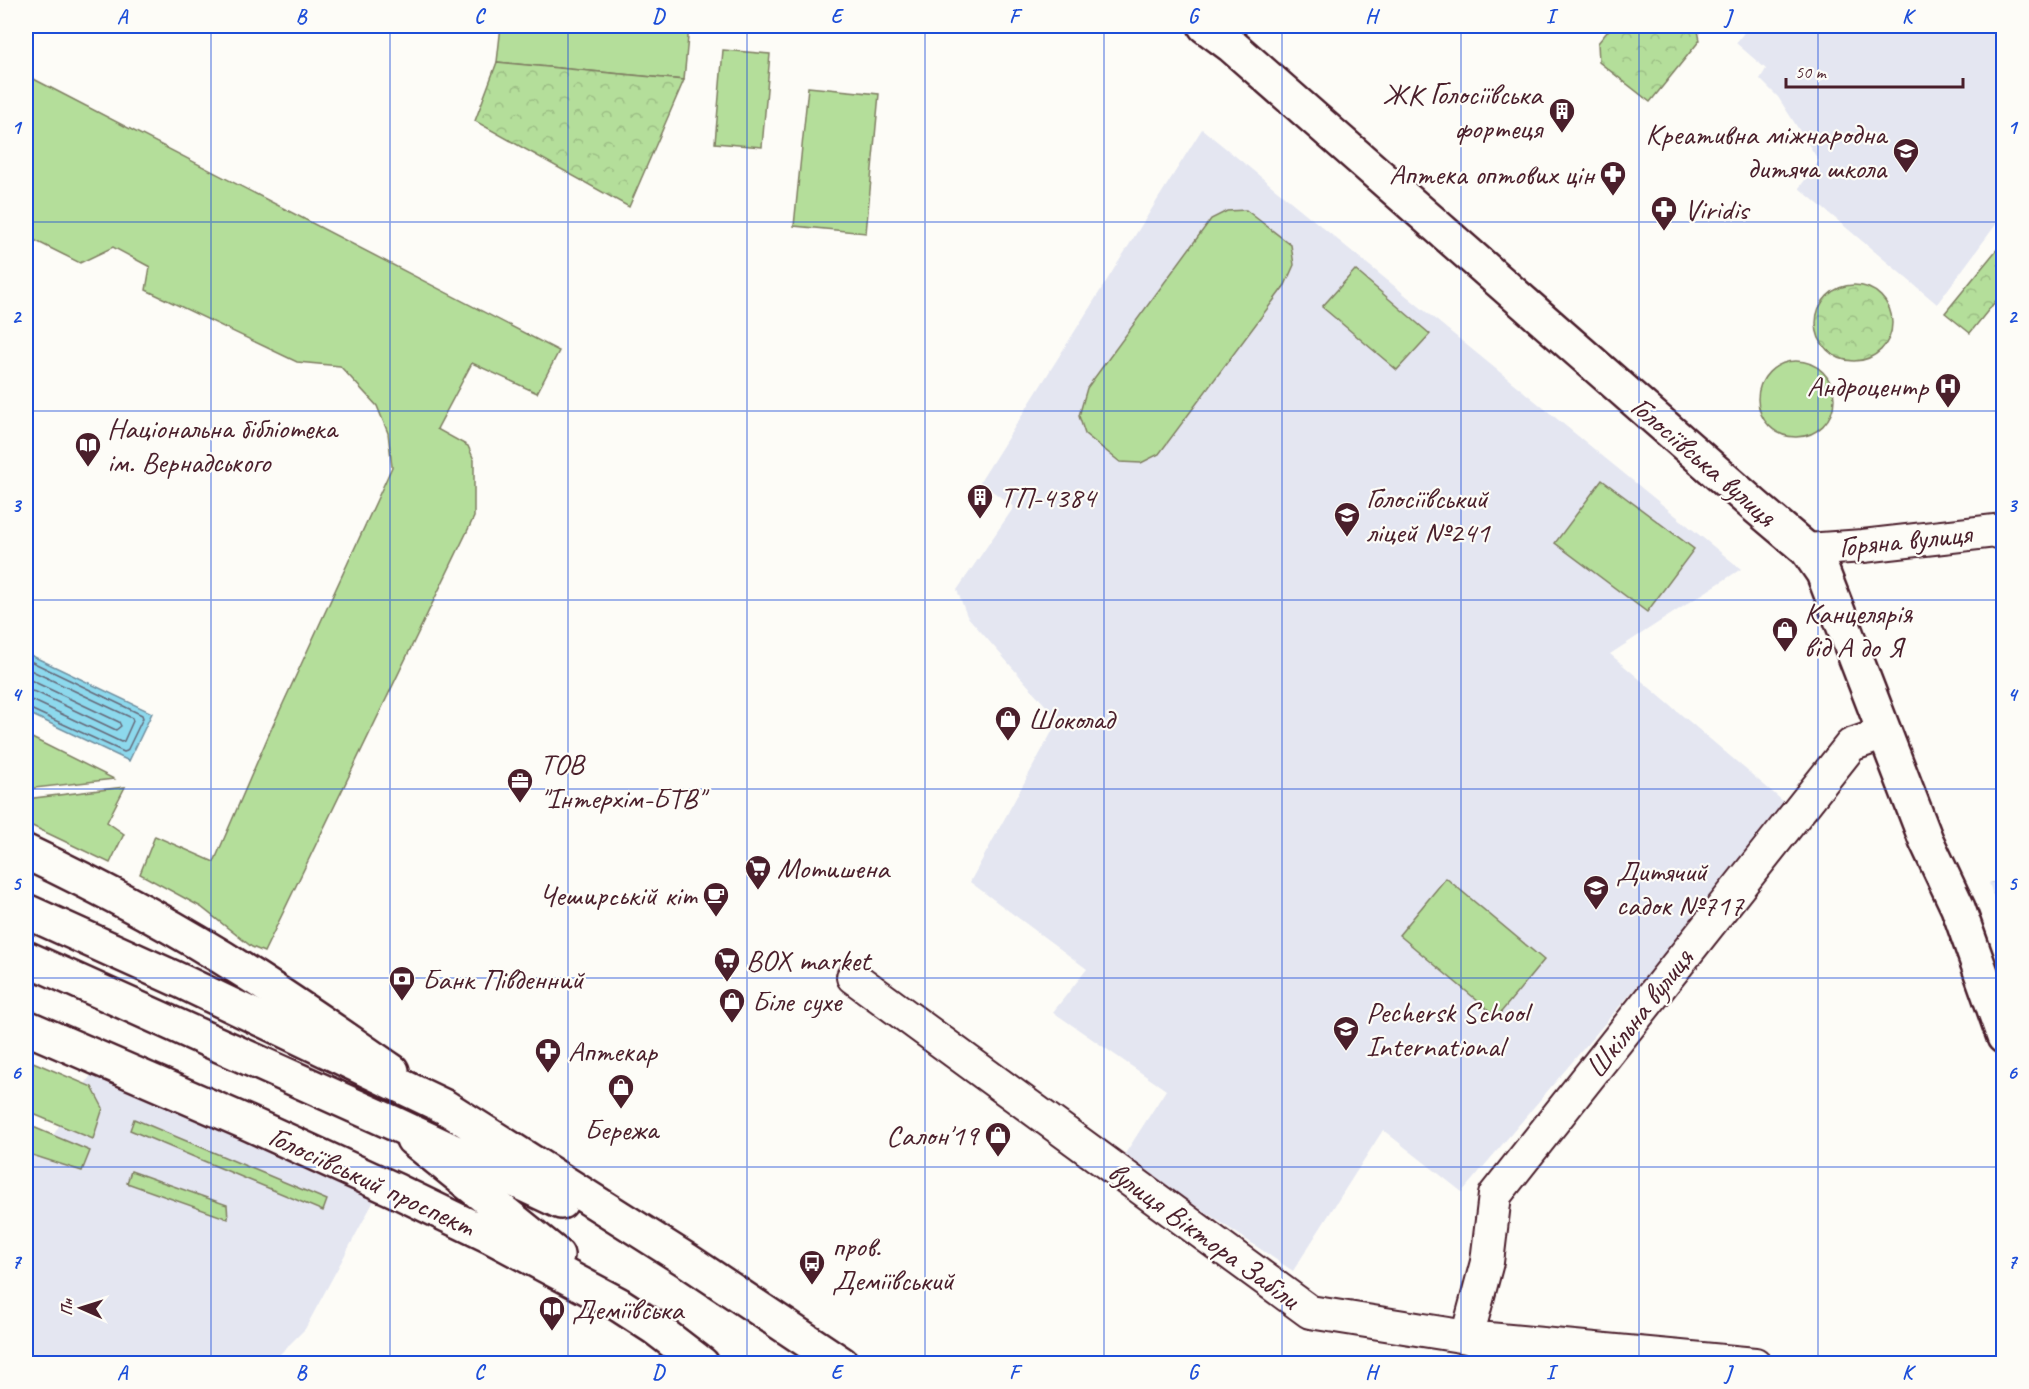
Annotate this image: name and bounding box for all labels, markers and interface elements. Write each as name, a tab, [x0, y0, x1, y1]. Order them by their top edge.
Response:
text: A	[117, 4, 129, 29]
text: B	[296, 4, 308, 29]
text: C	[474, 4, 486, 29]
text: D	[652, 4, 666, 29]
text: E	[831, 4, 845, 29]
text: F	[1009, 4, 1023, 29]
text: G	[1188, 4, 1201, 29]
text: H	[1365, 4, 1380, 29]
text: I	[1546, 4, 1559, 29]
text: J	[1723, 4, 1735, 29]
text: K	[1902, 4, 1916, 29]
scale bar	[1786, 51, 1963, 89]
text: 50 m	[1795, 61, 1828, 83]
place label: ЖК Голосіївська фортеця	[1383, 75, 1545, 147]
building icon: ЖК Голосіївська фортеця	[1547, 96, 1577, 134]
text: 1	[12, 115, 23, 140]
place label: Креативна міжнародна дитяча школа	[1646, 115, 1889, 187]
text: 1	[2008, 115, 2019, 140]
school or university icon: Креативна міжнародна дитяча школа	[1891, 136, 1921, 174]
place label: Аптека оптових цін	[1389, 155, 1596, 193]
pharmacy icon: Аптека оптових цін	[1598, 159, 1628, 197]
place label: Viridis	[1684, 190, 1751, 228]
pharmacy icon: Viridis	[1649, 194, 1679, 232]
text: 2	[12, 304, 23, 329]
text: 2	[2008, 304, 2019, 329]
place label: Андроцентр	[1807, 367, 1930, 405]
hospital icon: Андроцентр	[1933, 371, 1963, 409]
street label: Голосіївська вулиця	[1623, 387, 1786, 535]
place label: Національна бібліотека ім. Вернадського	[107, 409, 339, 481]
library icon: Національна бібліотека ім. Вернадського	[73, 430, 103, 468]
place label: ТП-4384	[1000, 478, 1098, 516]
place label: Голосіївський ліцей №241	[1366, 479, 1491, 551]
building icon: ТП-4384	[965, 482, 995, 520]
text: 3	[12, 493, 23, 518]
text: 3	[2008, 493, 2019, 518]
school or university icon: Голосіївський ліцей №241	[1332, 500, 1362, 538]
street label: Горяна вулиця	[1837, 514, 1976, 566]
place label: Канцелярія від А до Я	[1804, 594, 1913, 666]
shop icon: Канцелярія від А до Я	[1770, 615, 1800, 653]
text: 4	[12, 682, 24, 707]
text: 4	[2008, 682, 2020, 707]
place label: Шоколад	[1028, 700, 1117, 738]
shop icon: Шоколад	[993, 704, 1023, 742]
place label: ТОВ "Інтерхім-БТВ"	[540, 745, 710, 817]
office icon: ТОВ "Інтерхім-БТВ"	[505, 766, 535, 804]
place label: Мотишена	[777, 849, 891, 887]
place label: Дитячий садок №717	[1616, 852, 1745, 924]
supermarket icon: Мотишена	[743, 853, 773, 891]
text: 5	[12, 871, 23, 896]
text: 5	[2008, 871, 2019, 896]
school or university icon: Дитячий садок №717	[1581, 873, 1611, 911]
place label: Чеширській кіт	[539, 876, 699, 914]
cafe icon: Чеширській кіт	[701, 880, 731, 918]
street label: Шкільна вулиця	[1577, 940, 1702, 1085]
place label: BOX market	[746, 941, 873, 979]
supermarket icon: BOX market	[712, 945, 742, 983]
place label: Банк Південний	[422, 960, 585, 998]
bank icon: Банк Південний	[387, 964, 417, 1002]
place label: Біле сухе	[752, 982, 844, 1020]
shop icon: Біле сухе	[717, 986, 747, 1024]
place label: Pechersk School International	[1366, 993, 1533, 1065]
school or university icon: Pechersk School International	[1331, 1014, 1361, 1052]
place label: Аптекар	[568, 1032, 659, 1070]
pharmacy icon: Аптекар	[533, 1036, 563, 1074]
text: 6	[11, 1060, 22, 1085]
text: 6	[2007, 1060, 2018, 1085]
shop icon: Бережа	[606, 1072, 636, 1110]
place label: Бережа	[584, 1110, 661, 1148]
place label: Салон'19	[886, 1116, 980, 1154]
street label: Голосіївський проспект	[263, 1117, 482, 1246]
shop icon: Салон'19	[983, 1120, 1013, 1158]
street label: вулиця Віктора Забіли	[1101, 1153, 1309, 1318]
place label: пров. Деміївський	[832, 1227, 955, 1299]
bus stop icon: пров. Деміївський	[797, 1248, 827, 1286]
text: 7	[12, 1249, 23, 1274]
text: 7	[2008, 1249, 2019, 1274]
north arrow	[51, 1278, 111, 1338]
place label: Деміївська	[572, 1290, 685, 1328]
library icon: Деміївська	[537, 1294, 567, 1332]
text: Пн	[57, 1297, 77, 1316]
text: A	[117, 1360, 129, 1385]
text: B	[296, 1360, 308, 1385]
text: C	[474, 1360, 486, 1385]
text: D	[652, 1360, 666, 1385]
text: E	[831, 1360, 845, 1385]
text: F	[1009, 1360, 1023, 1385]
text: G	[1188, 1360, 1201, 1385]
text: H	[1365, 1360, 1380, 1385]
text: I	[1546, 1360, 1559, 1385]
text: J	[1723, 1360, 1735, 1385]
text: K	[1902, 1360, 1916, 1385]

